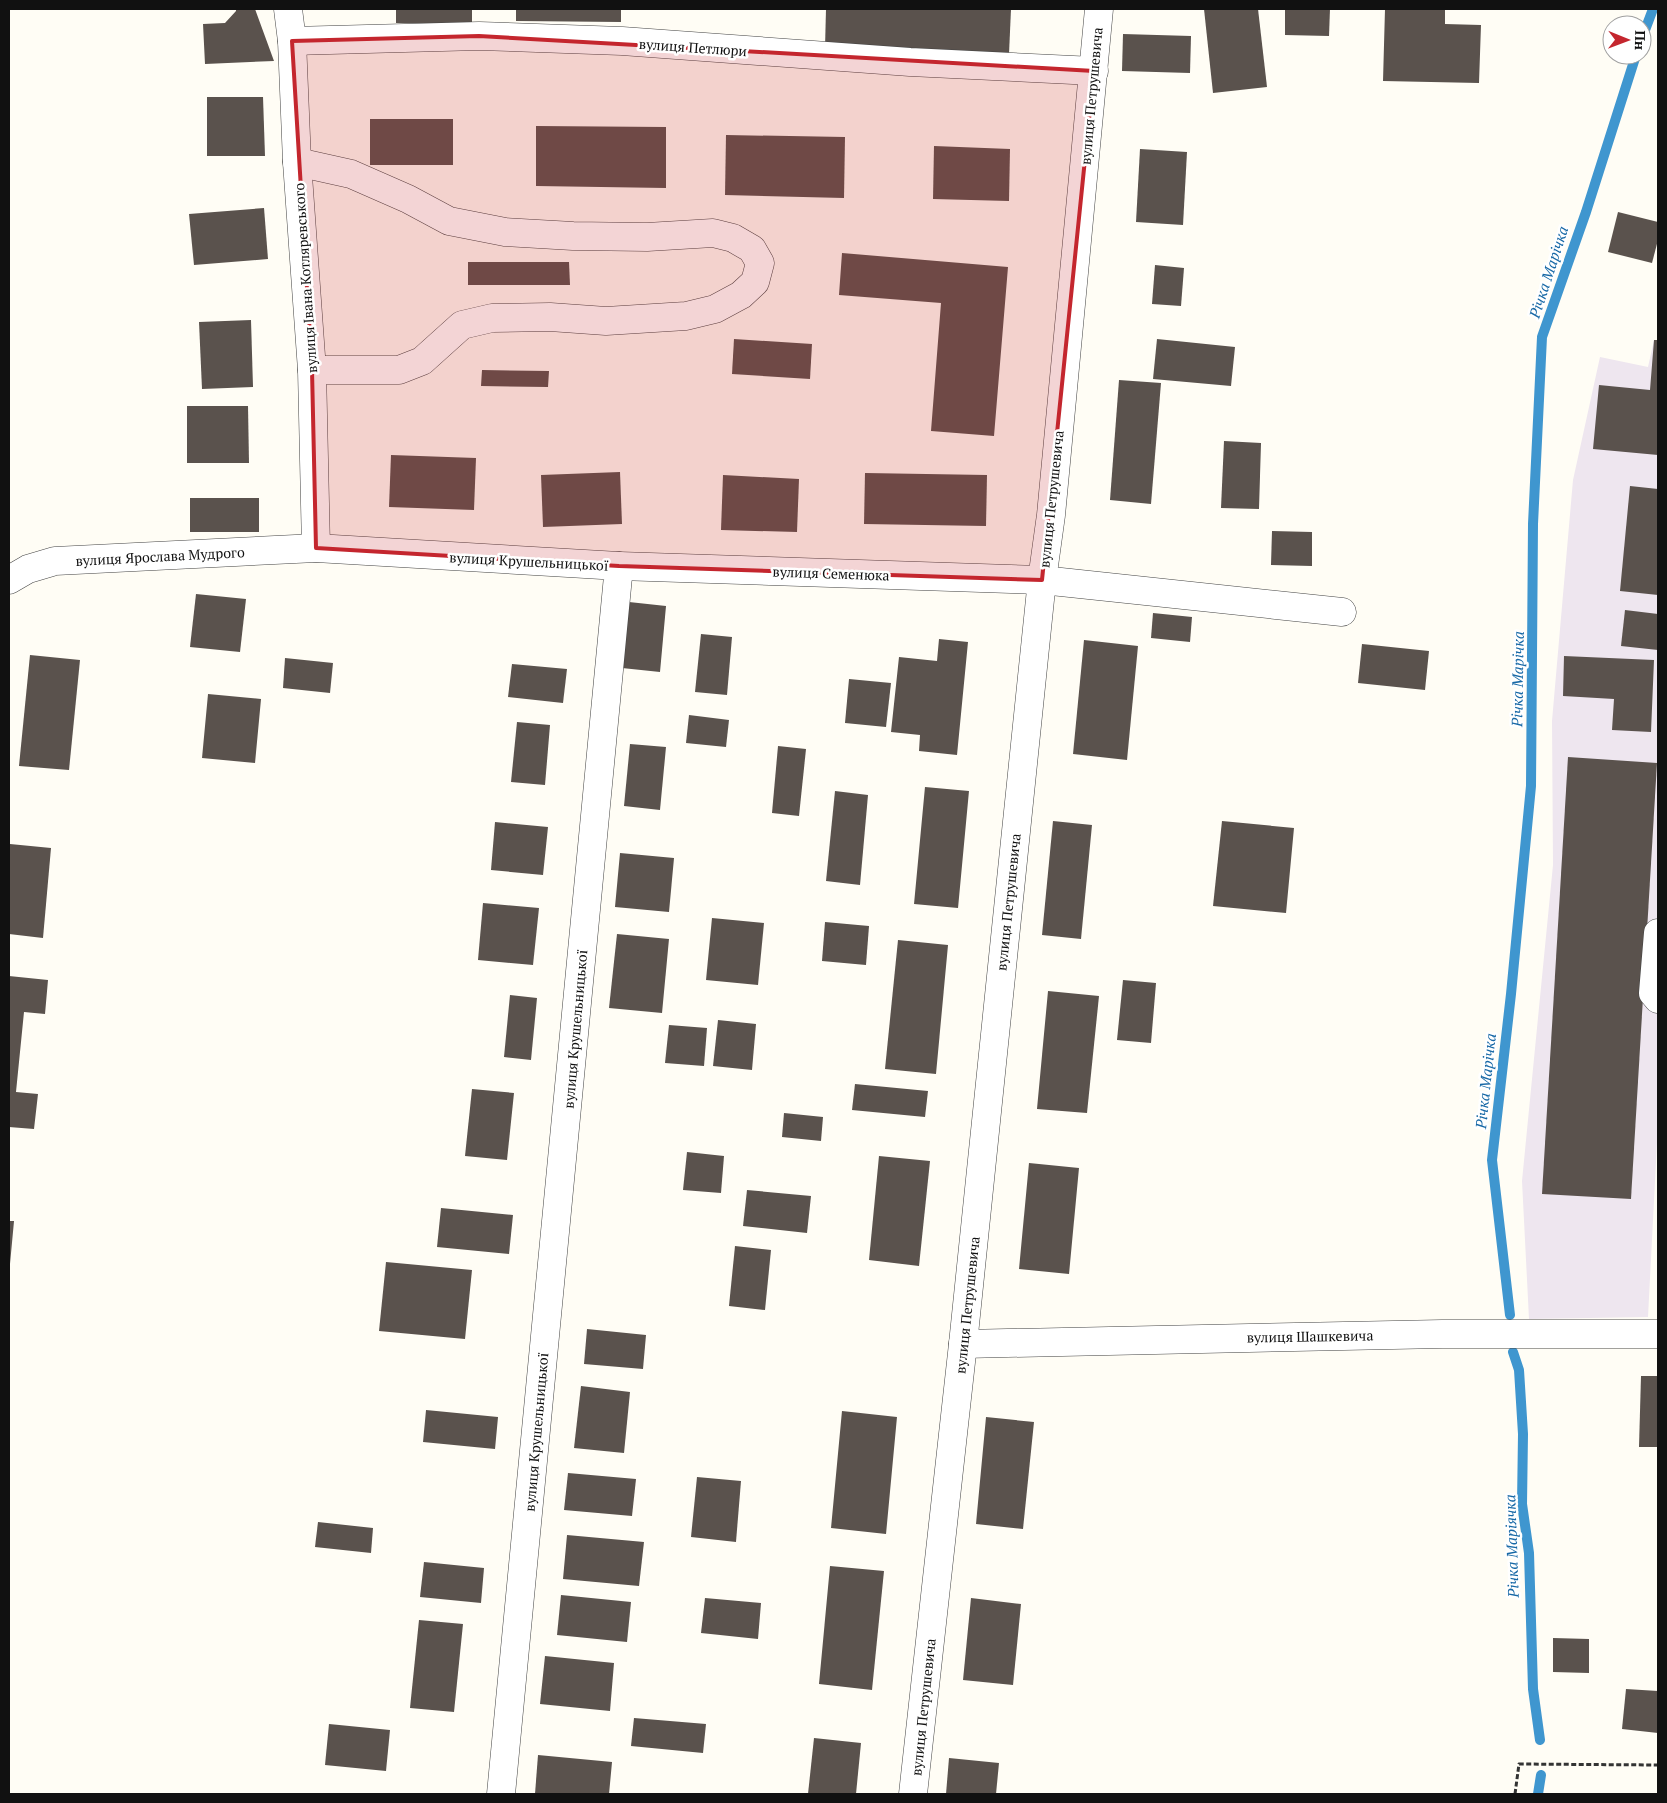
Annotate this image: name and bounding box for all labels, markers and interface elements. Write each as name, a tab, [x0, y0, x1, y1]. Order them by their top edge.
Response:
north arrow	[1602, 15, 1652, 65]
street label: вулиця Петрушевича	[1076, 26, 1106, 166]
text: Пн	[1631, 30, 1650, 50]
street label: вулиця Петлюри	[638, 34, 748, 60]
street label: вулиця Івана Котляревського	[289, 182, 321, 374]
water label: Річка Марічка	[1523, 223, 1572, 322]
street label: вулиця Петрушевича	[1034, 429, 1068, 569]
street label: вулиця Ярослава Мудрого	[75, 542, 245, 570]
street label: вулиця Крушельницької	[449, 547, 609, 575]
street label: вулиця Семенюка	[772, 561, 890, 585]
water label: Річка Марічка	[1506, 631, 1528, 728]
street label: вулиця Петрушевича	[991, 832, 1025, 972]
street label: вулиця Крушельницької	[559, 949, 591, 1109]
water label: Річка Марічка	[1470, 1032, 1500, 1131]
street label: вулиця Петрушевича	[950, 1235, 984, 1375]
street label: вулиця Шашкевича	[1246, 1325, 1374, 1347]
street label: вулиця Крушельницької	[520, 1352, 552, 1512]
water label: Річка Маріячка	[1499, 1494, 1523, 1599]
street label: вулиця Петрушевича	[906, 1637, 940, 1777]

